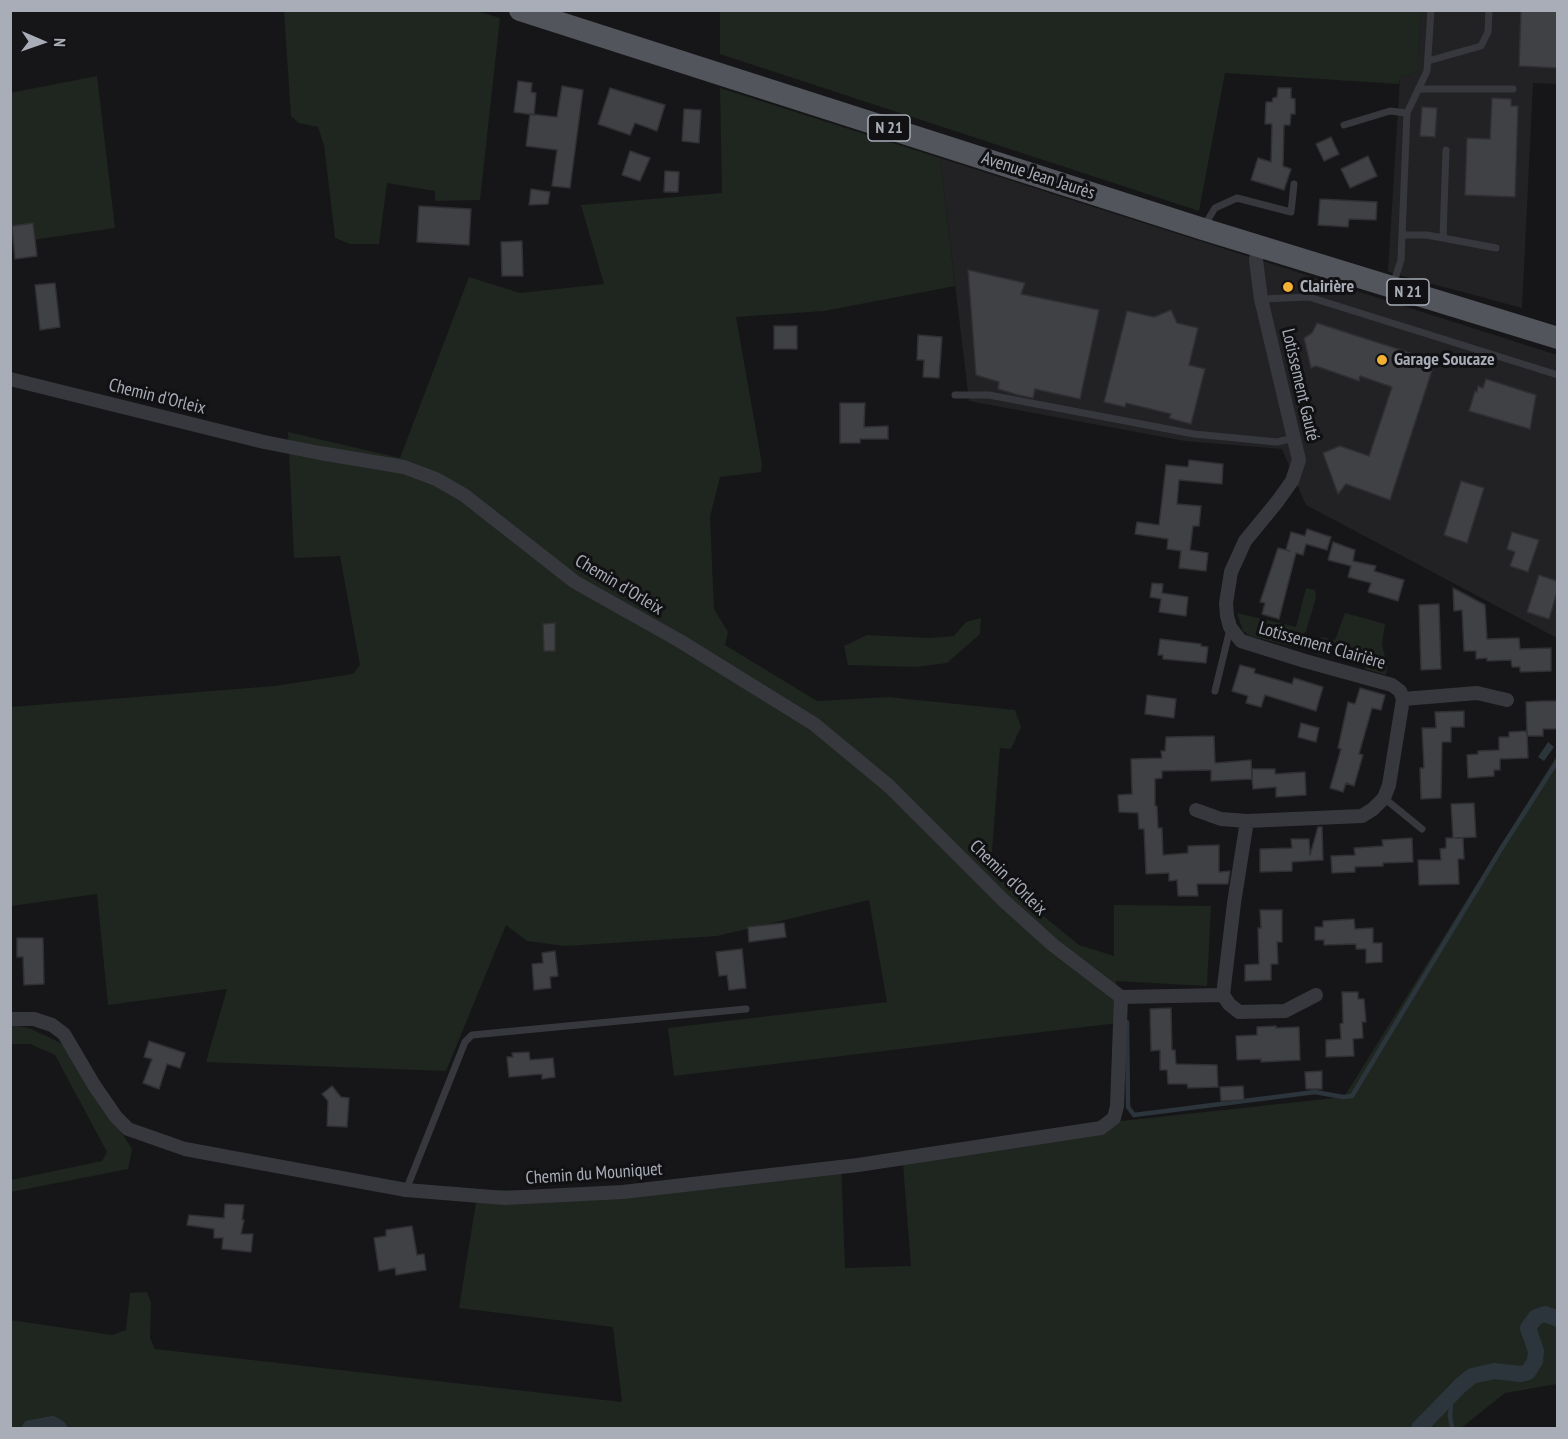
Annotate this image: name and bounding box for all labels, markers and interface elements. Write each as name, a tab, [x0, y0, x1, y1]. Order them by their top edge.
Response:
north arrow	[12, 12, 72, 72]
text: N	[50, 38, 70, 47]
road number: N 21	[868, 115, 910, 141]
street label: Avenue Jean Jaurès	[979, 148, 1097, 204]
place label: Clairière	[1300, 276, 1354, 298]
road number: N 21	[1387, 279, 1429, 305]
marker: Clairière	[1281, 280, 1295, 294]
street label: Lotissement Gauté	[1277, 327, 1323, 443]
place label: Garage Soucaze	[1394, 349, 1495, 371]
marker: Garage Soucaze	[1375, 353, 1389, 367]
street label: Chemin d'Orleix	[106, 375, 208, 419]
street label: Chemin d'Orleix	[571, 550, 667, 620]
street label: Lotissement Clairière	[1256, 618, 1388, 674]
street label: Chemin d'Orleix	[965, 836, 1051, 920]
street label: Chemin du Mouniquet	[525, 1158, 663, 1190]

